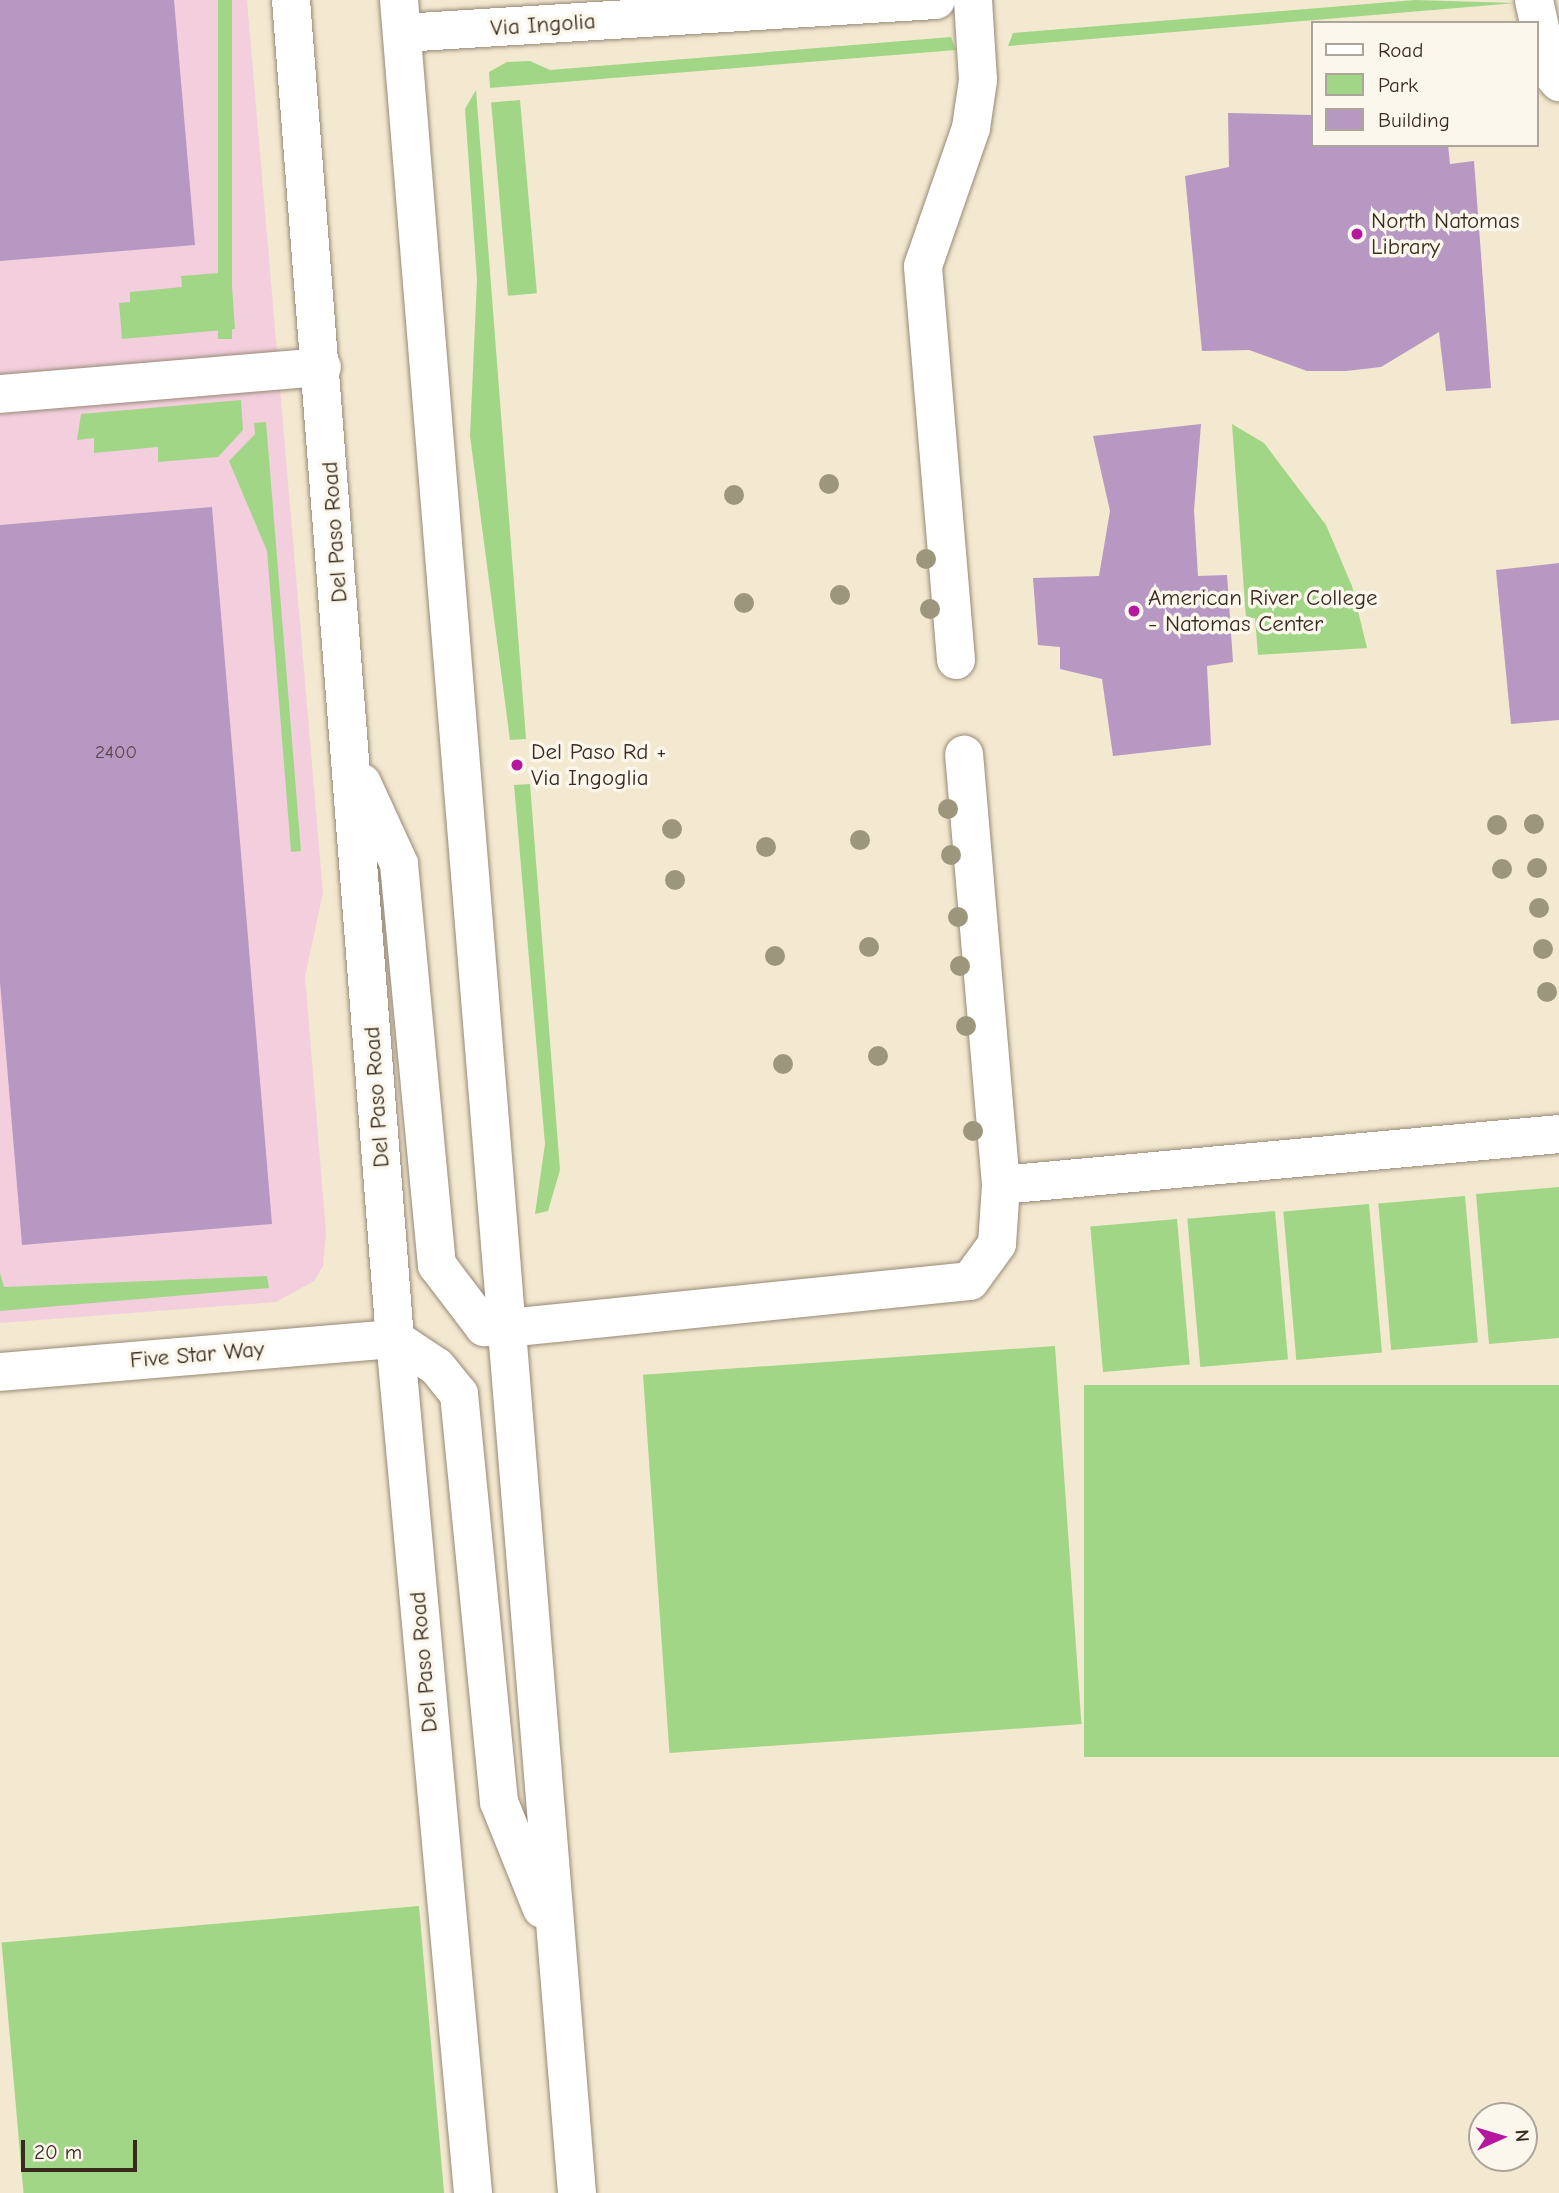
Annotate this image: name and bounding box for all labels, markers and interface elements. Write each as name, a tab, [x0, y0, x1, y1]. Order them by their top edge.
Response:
street label: Via Ingolia	[490, 8, 596, 42]
legend	[1310, 21, 1538, 147]
text: Road	[1378, 38, 1423, 62]
text: Park	[1378, 73, 1418, 97]
text: Building	[1378, 108, 1450, 132]
place label: North Natomas Library	[1371, 207, 1520, 261]
marker: North Natomas Library	[1349, 226, 1365, 242]
street label: Del Paso Road	[316, 460, 354, 604]
place label: American River College - Natomas Center	[1148, 584, 1378, 638]
marker: American River College - Natomas Center	[1126, 603, 1142, 619]
place label: Del Paso Rd + Via Ingoglia	[531, 738, 666, 792]
house number: 2400	[95, 742, 137, 764]
marker: Del Paso Rd + Via Ingoglia	[509, 757, 525, 773]
street label: Del Paso Road	[358, 1025, 396, 1169]
street label: Five Star Way	[129, 1335, 265, 1375]
street label: Del Paso Road	[404, 1590, 444, 1734]
north arrow	[1468, 2102, 1538, 2172]
scale bar	[24, 2126, 140, 2170]
text: N	[1511, 2129, 1533, 2143]
text: 20 m	[34, 2140, 82, 2164]

